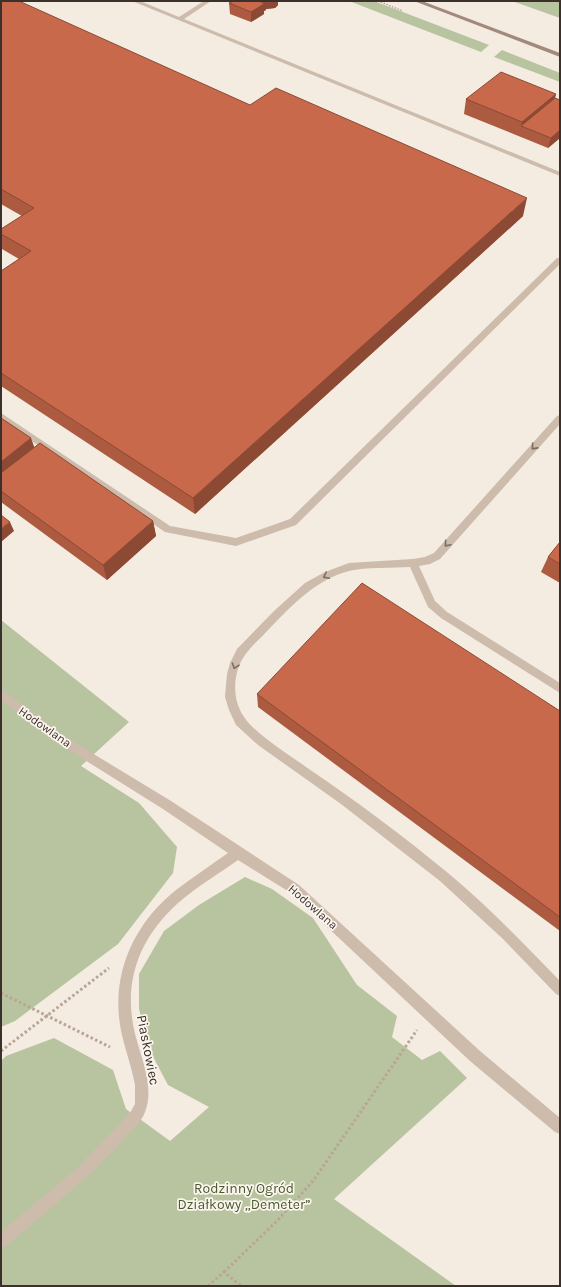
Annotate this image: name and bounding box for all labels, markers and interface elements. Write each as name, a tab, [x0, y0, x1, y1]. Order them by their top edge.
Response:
one-way arrow	[531, 442, 539, 450]
one-way arrow	[445, 539, 452, 547]
one-way arrow	[323, 571, 331, 579]
one-way arrow	[231, 662, 240, 669]
street label: Hodowlana	[16, 704, 74, 750]
street label: Hodowlana	[285, 882, 341, 932]
street label: Piaskowiec	[133, 1013, 163, 1087]
park label: Rodzinny Ogród Działkowy „Demeter”	[177, 1180, 311, 1213]

